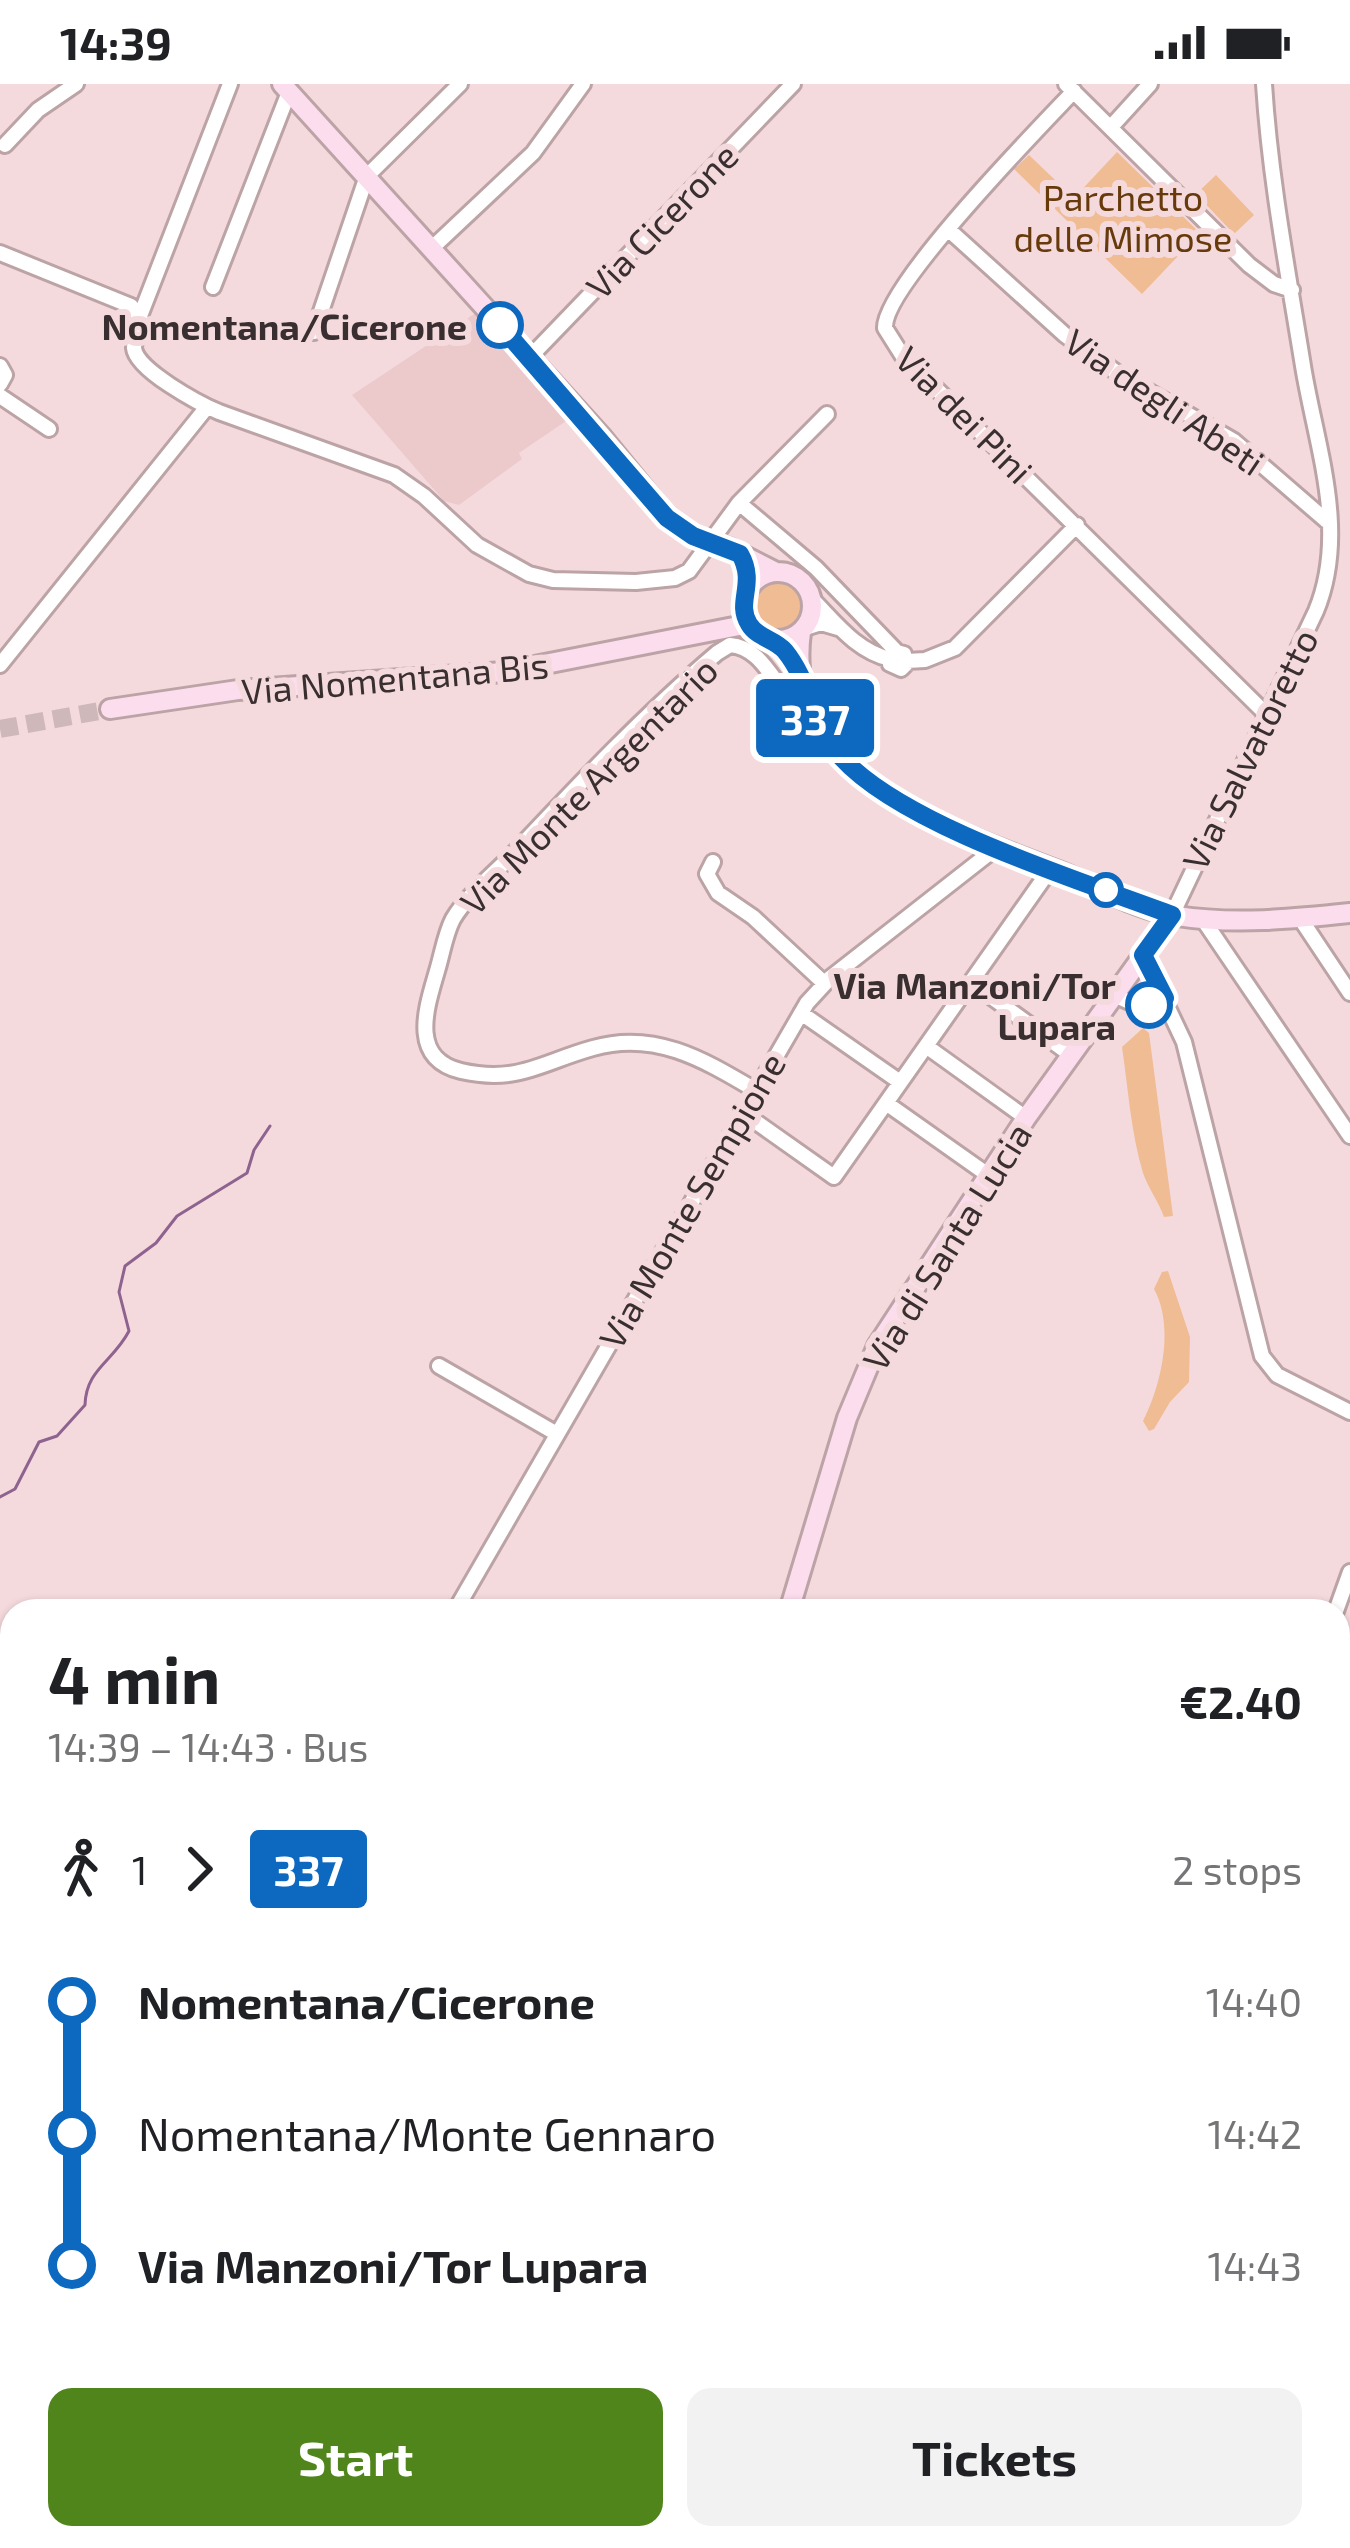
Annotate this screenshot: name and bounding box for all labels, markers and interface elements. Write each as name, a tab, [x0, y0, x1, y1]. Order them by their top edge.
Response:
text: 14:39	[60, 15, 172, 69]
street label: Via Cicerone	[576, 133, 746, 307]
park label: Parchetto delle Mimose	[1014, 175, 1232, 259]
marker: Nomentana/Cicerone	[478, 303, 522, 347]
place label: Nomentana/Cicerone	[102, 304, 467, 347]
street label: Via degli Abeti	[1057, 319, 1273, 483]
street label: Via dei Pini	[888, 337, 1042, 491]
street label: Via Salvatoretto	[1172, 622, 1326, 876]
street label: Via Nomentana Bis	[240, 642, 550, 712]
street label: Via Monte Argentario	[450, 647, 726, 923]
line badge: 337	[746, 679, 884, 757]
text: 337	[780, 693, 850, 743]
unlabelled marker	[1090, 874, 1122, 906]
place label: Via Manzoni/Tor Lupara	[833, 963, 1117, 1047]
marker: Via Manzoni/Tor Lupara	[1127, 983, 1171, 1027]
street label: Via Monte Sempione	[589, 1045, 793, 1355]
street label: Via di Santa Lucia	[853, 1114, 1039, 1378]
text: 4 min	[48, 1638, 220, 1717]
text: €2.40	[1179, 1674, 1302, 1728]
text: 14:39 – 14:43 · Bus	[48, 1723, 368, 1770]
icon: walk	[48, 1836, 114, 1902]
icon: forward	[166, 1836, 232, 1902]
text: 337	[274, 1844, 343, 1894]
text: 1	[132, 1846, 148, 1893]
text: 2 stops	[1172, 1846, 1302, 1893]
text: Nomentana/Cicerone	[138, 1974, 595, 2028]
text: 14:40	[1206, 1978, 1302, 2025]
text: Nomentana/Monte Gennaro	[138, 2106, 716, 2160]
text: 14:42	[1207, 2110, 1302, 2157]
text: Via Manzoni/Tor Lupara	[138, 2238, 648, 2292]
text: 14:43	[1208, 2242, 1302, 2289]
button: Start	[48, 2388, 663, 2526]
button: Tickets	[687, 2388, 1302, 2526]

